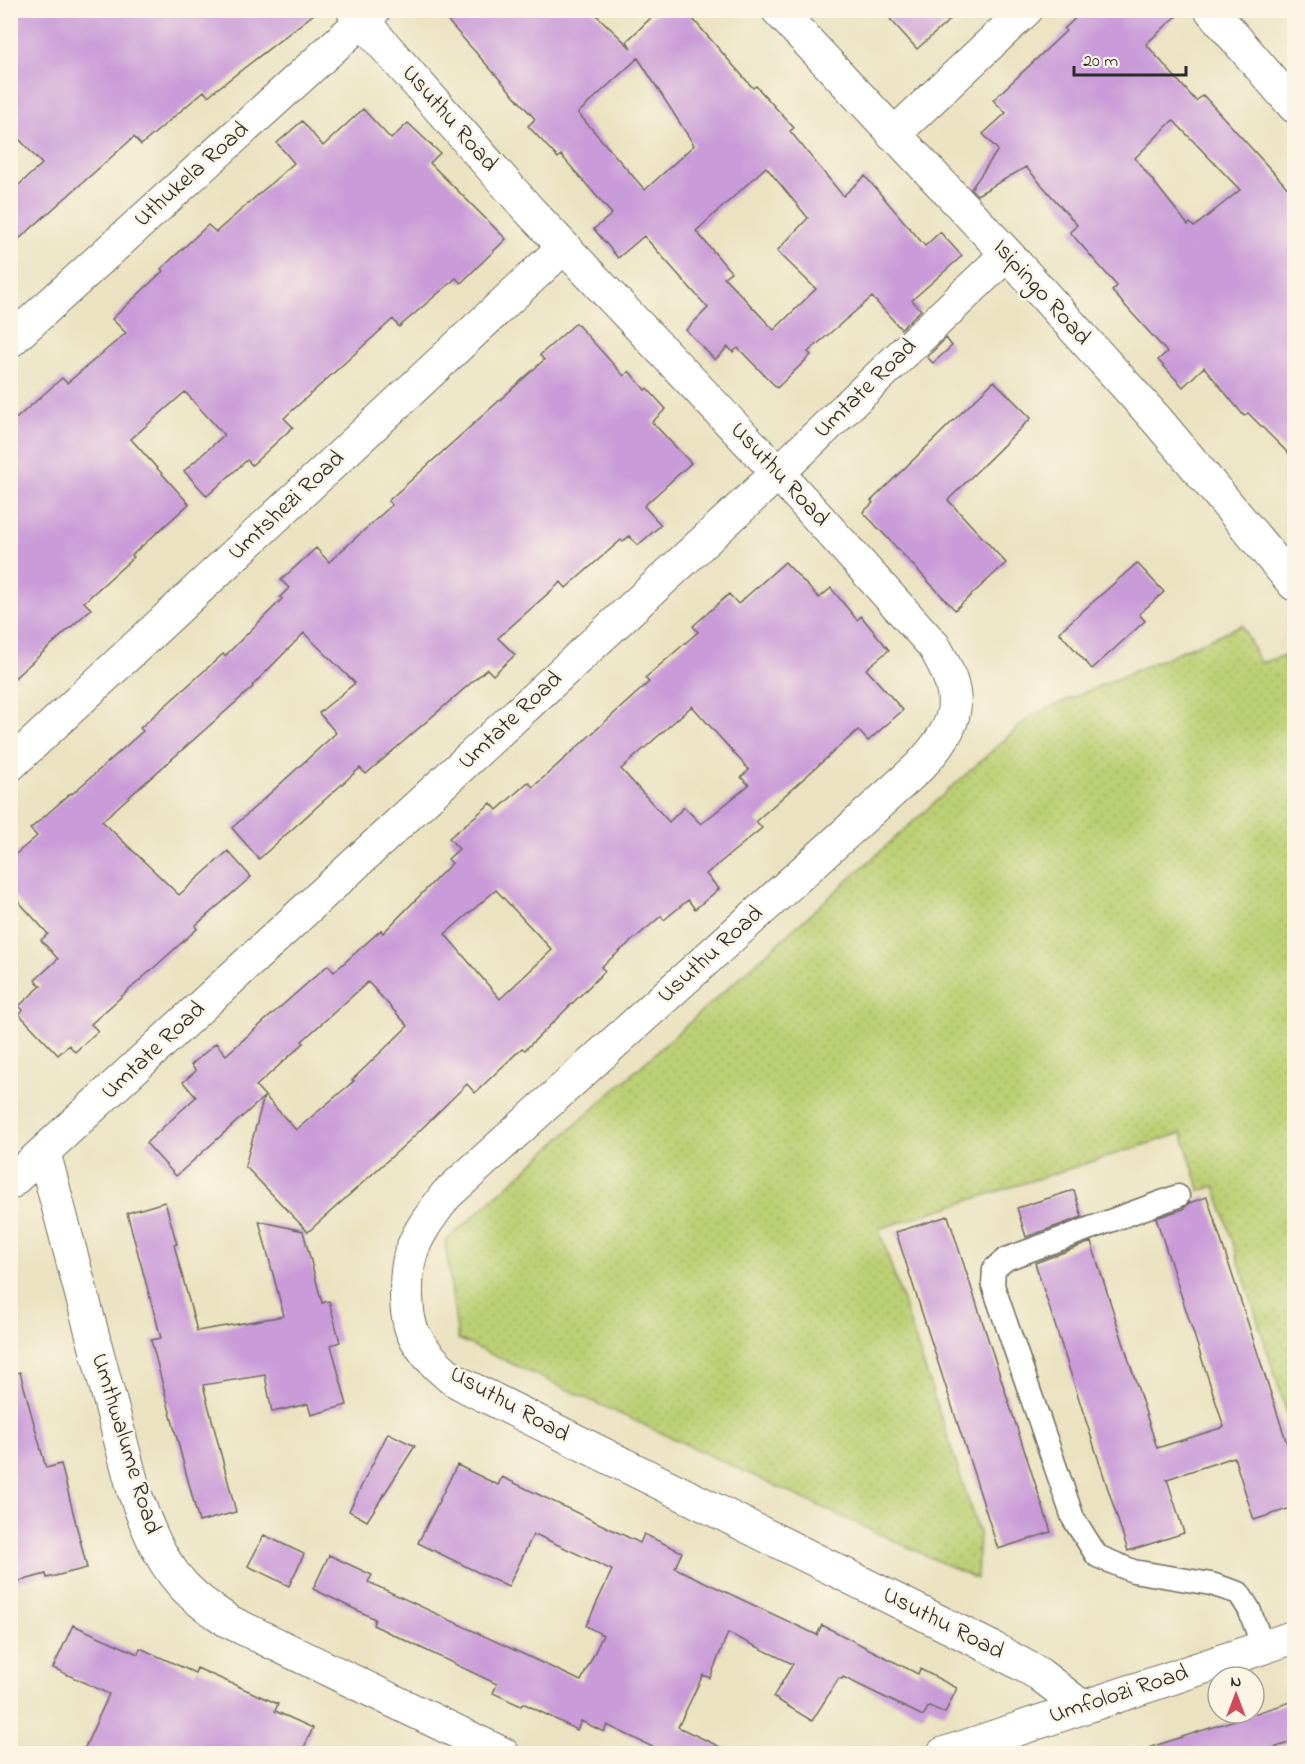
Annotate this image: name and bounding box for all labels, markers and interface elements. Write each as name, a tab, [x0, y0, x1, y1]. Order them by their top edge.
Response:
scale bar	[1074, 39, 1186, 77]
text: 20 m	[1083, 49, 1118, 75]
street label: Usuthu Road	[392, 58, 506, 181]
street label: Uthukela Road	[127, 113, 258, 236]
street label: Isipingo Road	[984, 232, 1099, 354]
street label: Umtate Road	[806, 330, 926, 447]
street label: Usuthu Road	[721, 415, 837, 536]
street label: Umtshezi Road	[221, 442, 354, 570]
street label: Umtate Road	[451, 663, 572, 779]
street label: Usuthu Road	[650, 897, 772, 1012]
street label: Umtate Road	[94, 993, 215, 1109]
street label: Umthwalume Road	[81, 1349, 169, 1539]
street label: Usuthu Road	[443, 1358, 576, 1453]
street label: Usuthu Road	[876, 1578, 1010, 1670]
street label: Umfolozi Road	[1045, 1656, 1194, 1734]
north arrow	[1206, 1665, 1266, 1725]
text: N	[1231, 1670, 1242, 1694]

